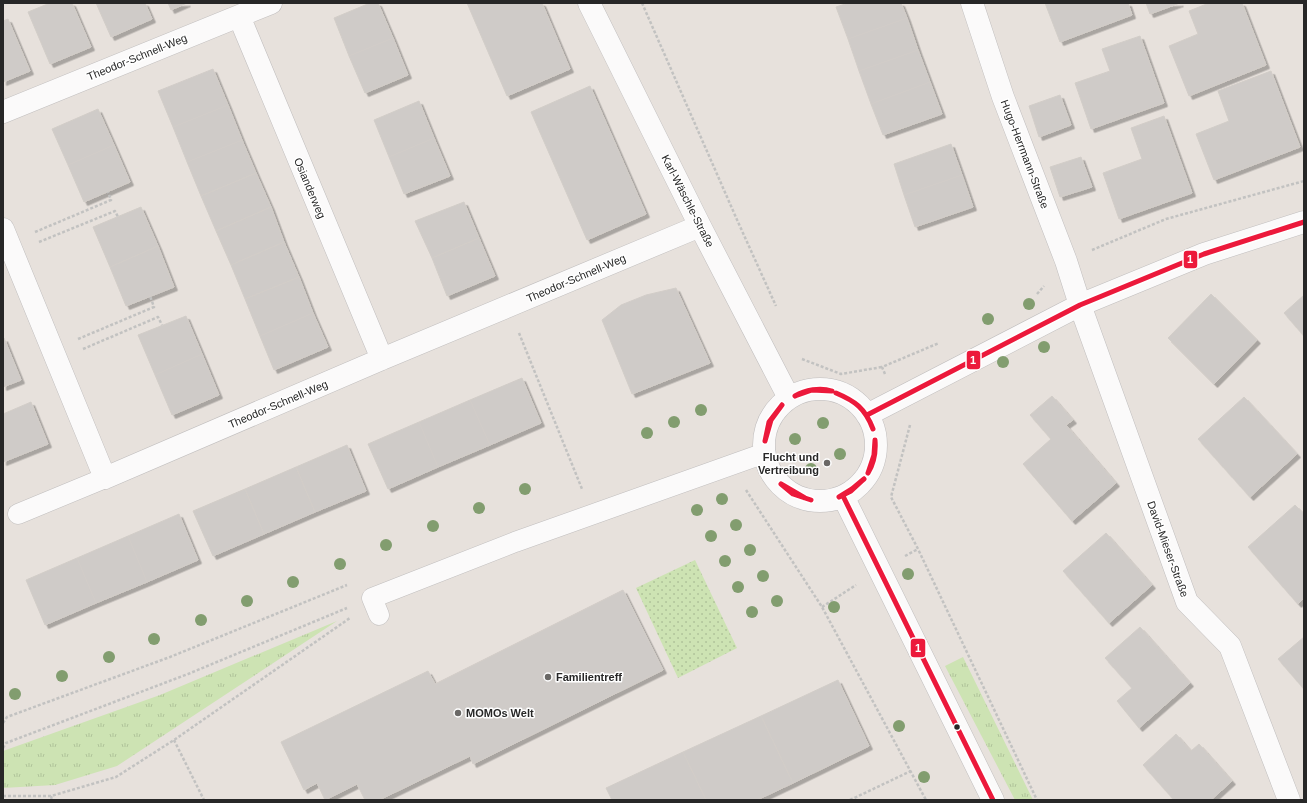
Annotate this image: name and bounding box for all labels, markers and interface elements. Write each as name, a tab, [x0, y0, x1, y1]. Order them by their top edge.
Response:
street label: Theodor-Schnell-Weg	[85, 31, 189, 83]
street label: Hugo-Herrmann-Straße	[999, 98, 1051, 210]
street label: Karl-Wäschle-Straße	[659, 153, 717, 249]
street label: Osianderweg	[292, 156, 328, 220]
line badge: 1	[1183, 250, 1198, 269]
street label: Theodor-Schnell-Weg	[525, 252, 627, 304]
text: 1	[1187, 253, 1193, 265]
line badge: 1	[966, 350, 981, 370]
text: 1	[970, 354, 976, 366]
street label: Theodor-Schnell-Weg	[227, 378, 329, 430]
place label: Flucht und Vertreibung	[758, 451, 819, 476]
marker: Flucht und Vertreibung	[822, 458, 832, 468]
street label: David-Mieser-Straße	[1145, 499, 1191, 599]
line badge: 1	[910, 638, 926, 658]
text: 1	[915, 642, 921, 654]
place label: Familientreff	[556, 671, 622, 683]
marker: Familientreff	[543, 672, 553, 682]
place label: MOMOs Welt	[466, 707, 534, 719]
marker: MOMOs Welt	[453, 708, 463, 718]
unlabelled marker	[952, 722, 962, 732]

